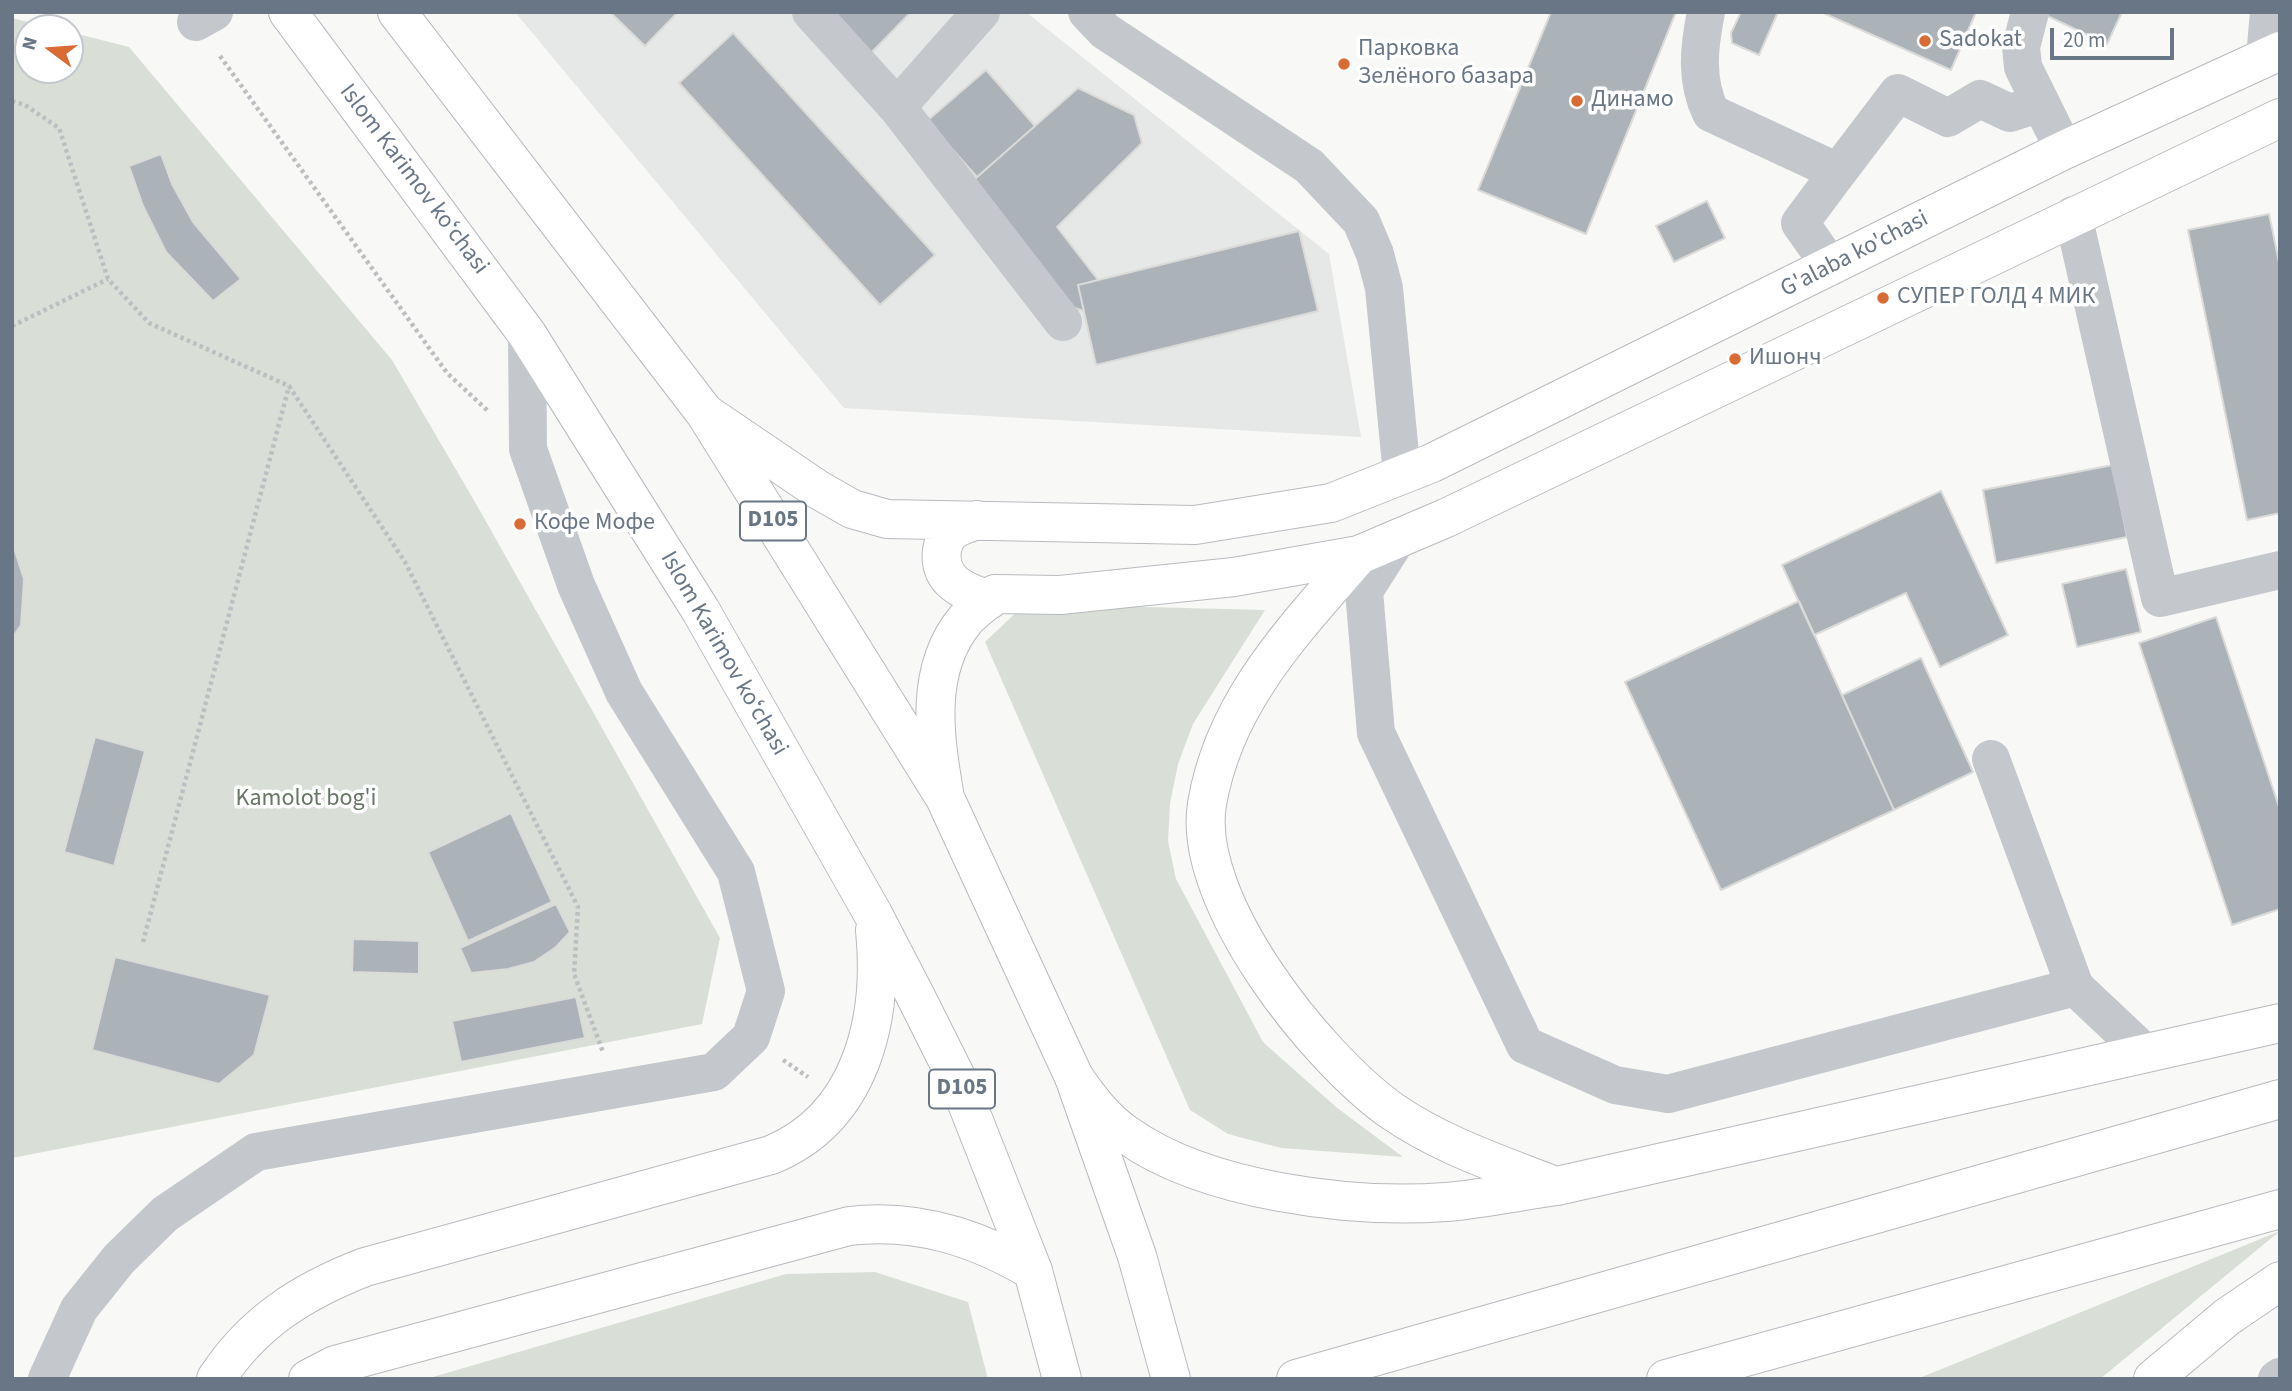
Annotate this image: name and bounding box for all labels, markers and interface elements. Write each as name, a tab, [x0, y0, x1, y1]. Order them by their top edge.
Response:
north arrow	[14, 14, 84, 84]
scale bar	[2054, 14, 2178, 58]
text: 20 m	[2063, 25, 2105, 55]
place label: Sadokat	[1939, 27, 2022, 55]
marker: Sadokat	[1917, 33, 1933, 49]
text: N	[16, 34, 45, 53]
place label: Парковка Зелёного базара	[1358, 36, 1534, 92]
marker: Парковка Зелёного базара	[1336, 56, 1352, 72]
street label: Islom Karimov koʻchasi	[332, 79, 494, 281]
place label: Динамо	[1591, 87, 1674, 115]
marker: Динамо	[1569, 93, 1585, 109]
street label: G'alaba ko'chasi	[1776, 205, 1934, 305]
place label: СУПЕР ГОЛД 4 МИК	[1897, 284, 2095, 312]
marker: СУПЕР ГОЛД 4 МИК	[1875, 290, 1891, 306]
place label: Ишонч	[1749, 345, 1822, 373]
marker: Ишонч	[1727, 351, 1743, 367]
road number: D105	[740, 502, 806, 540]
place label: Кофе Мофе	[534, 510, 655, 538]
marker: Кофе Мофе	[512, 516, 528, 532]
street label: Islom Karimov koʻchasi	[653, 547, 793, 761]
park label: Kamolot bog'i	[236, 786, 376, 814]
road number: D105	[929, 1070, 995, 1108]

